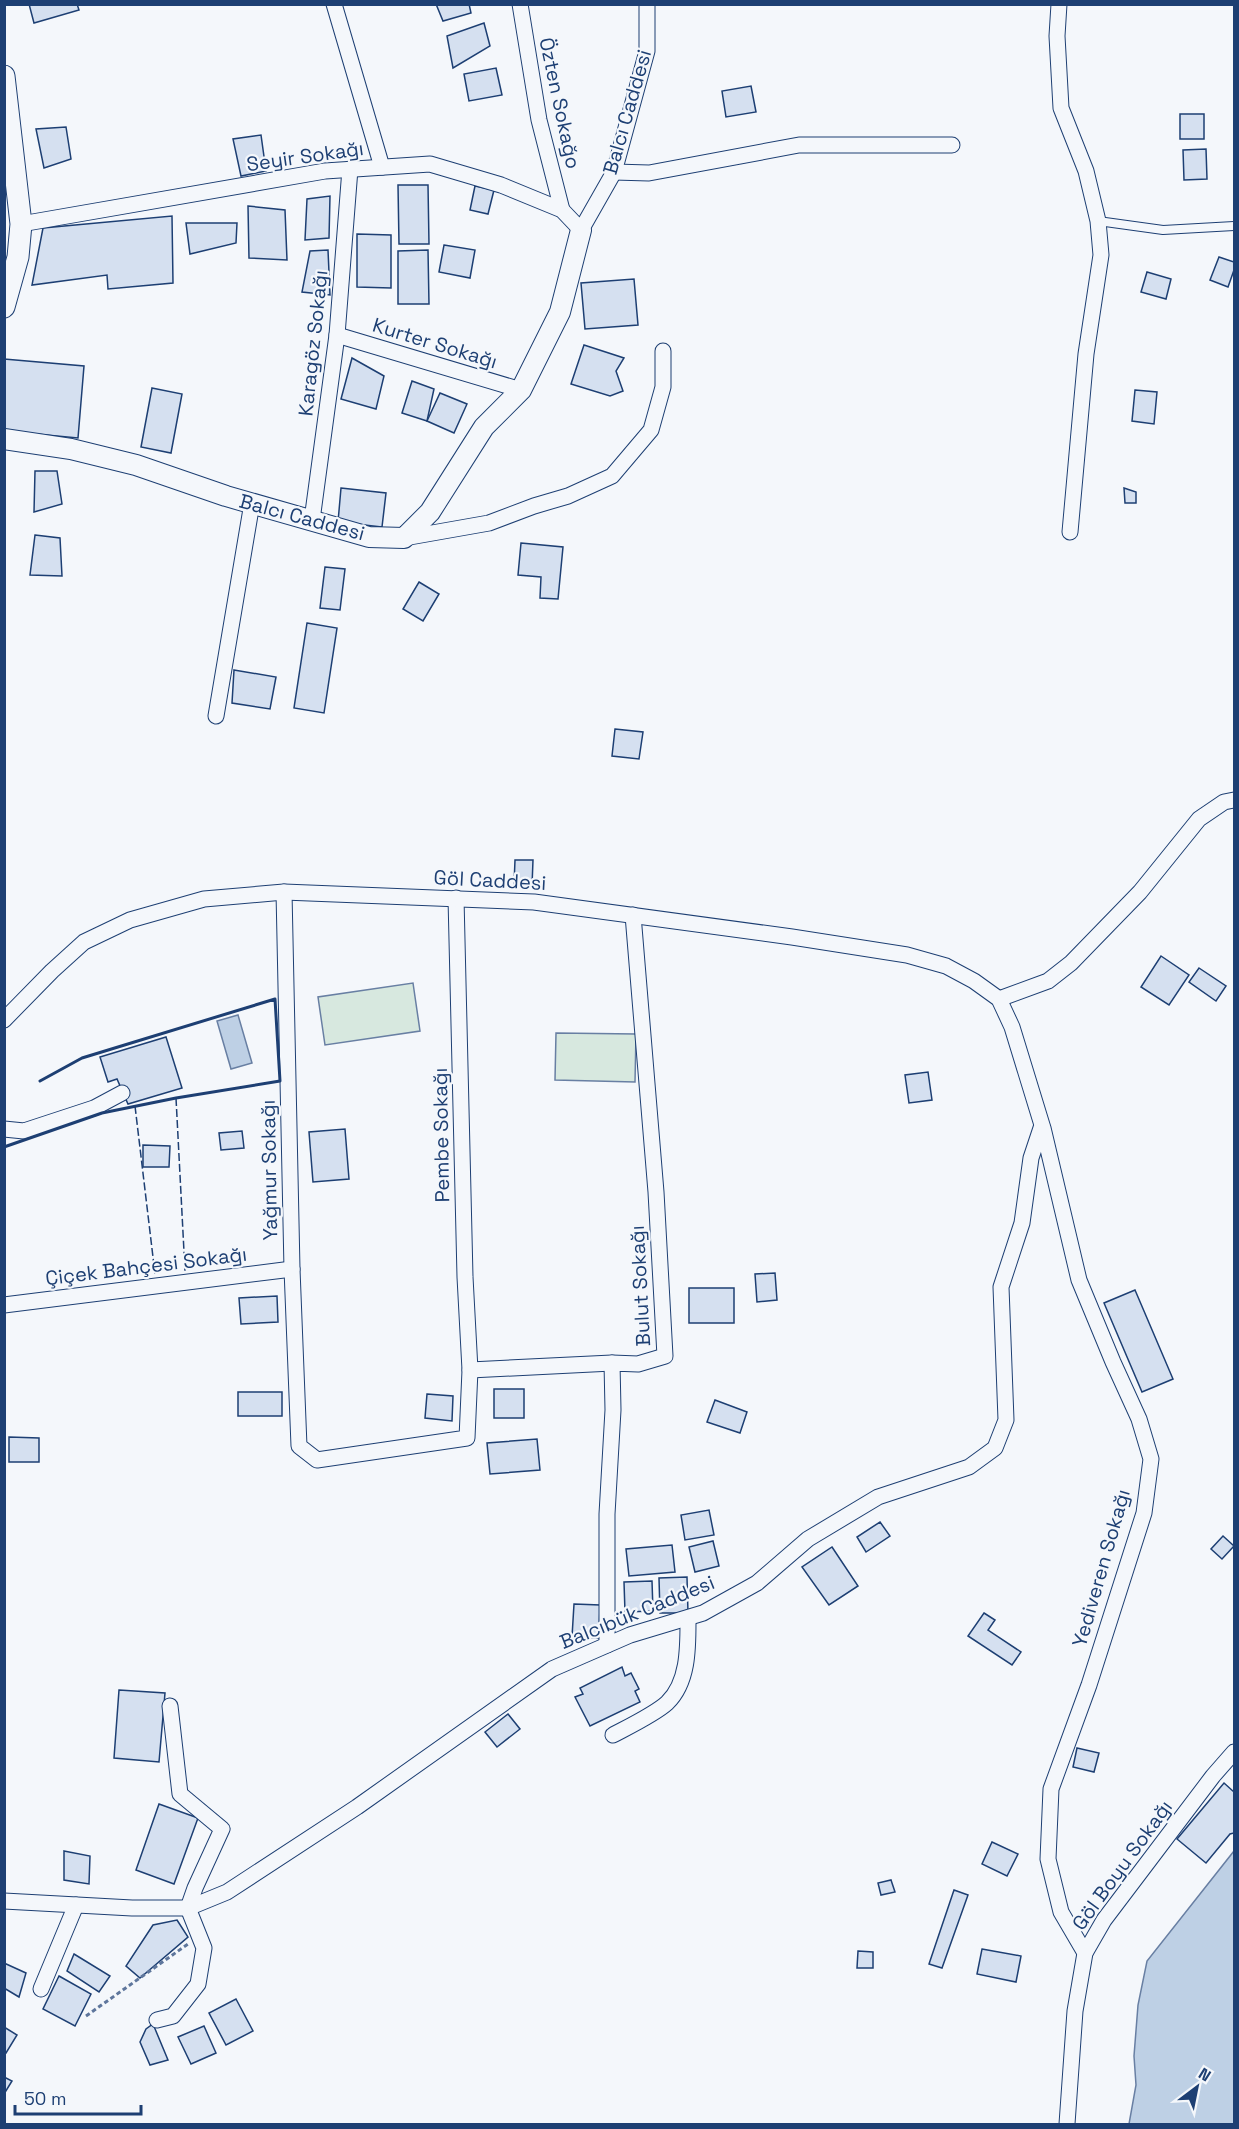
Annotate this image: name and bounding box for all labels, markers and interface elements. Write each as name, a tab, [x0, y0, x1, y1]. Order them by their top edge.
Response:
street label: Özten Sokağo	[533, 35, 587, 171]
street label: Balcı Caddesi	[597, 47, 657, 177]
street label: Seyir Sokağı	[245, 135, 365, 177]
street label: Karagöz Sokağı	[292, 269, 334, 417]
street label: Kurter Sokağı	[369, 312, 501, 374]
street label: Balcı Caddesi	[236, 488, 368, 546]
street label: Göl Caddesi	[433, 864, 547, 896]
street label: Pembe Sokağı	[427, 1067, 455, 1203]
street label: Yağmur Sokağı	[255, 1099, 283, 1241]
street label: Bulut Sokağı	[624, 1225, 656, 1347]
street label: Çiçek Bahçesi Sokağı	[44, 1241, 248, 1291]
street label: Yediveren Sokağı	[1066, 1486, 1136, 1650]
street label: Balcıbük Caddesi	[556, 1569, 718, 1655]
street label: Göl Boyu Sokağı	[1066, 1795, 1178, 1935]
north arrow	[1167, 2057, 1227, 2117]
text: N	[1195, 2063, 1215, 2086]
scale bar	[15, 2078, 141, 2116]
text: 50 m	[24, 2087, 66, 2110]

